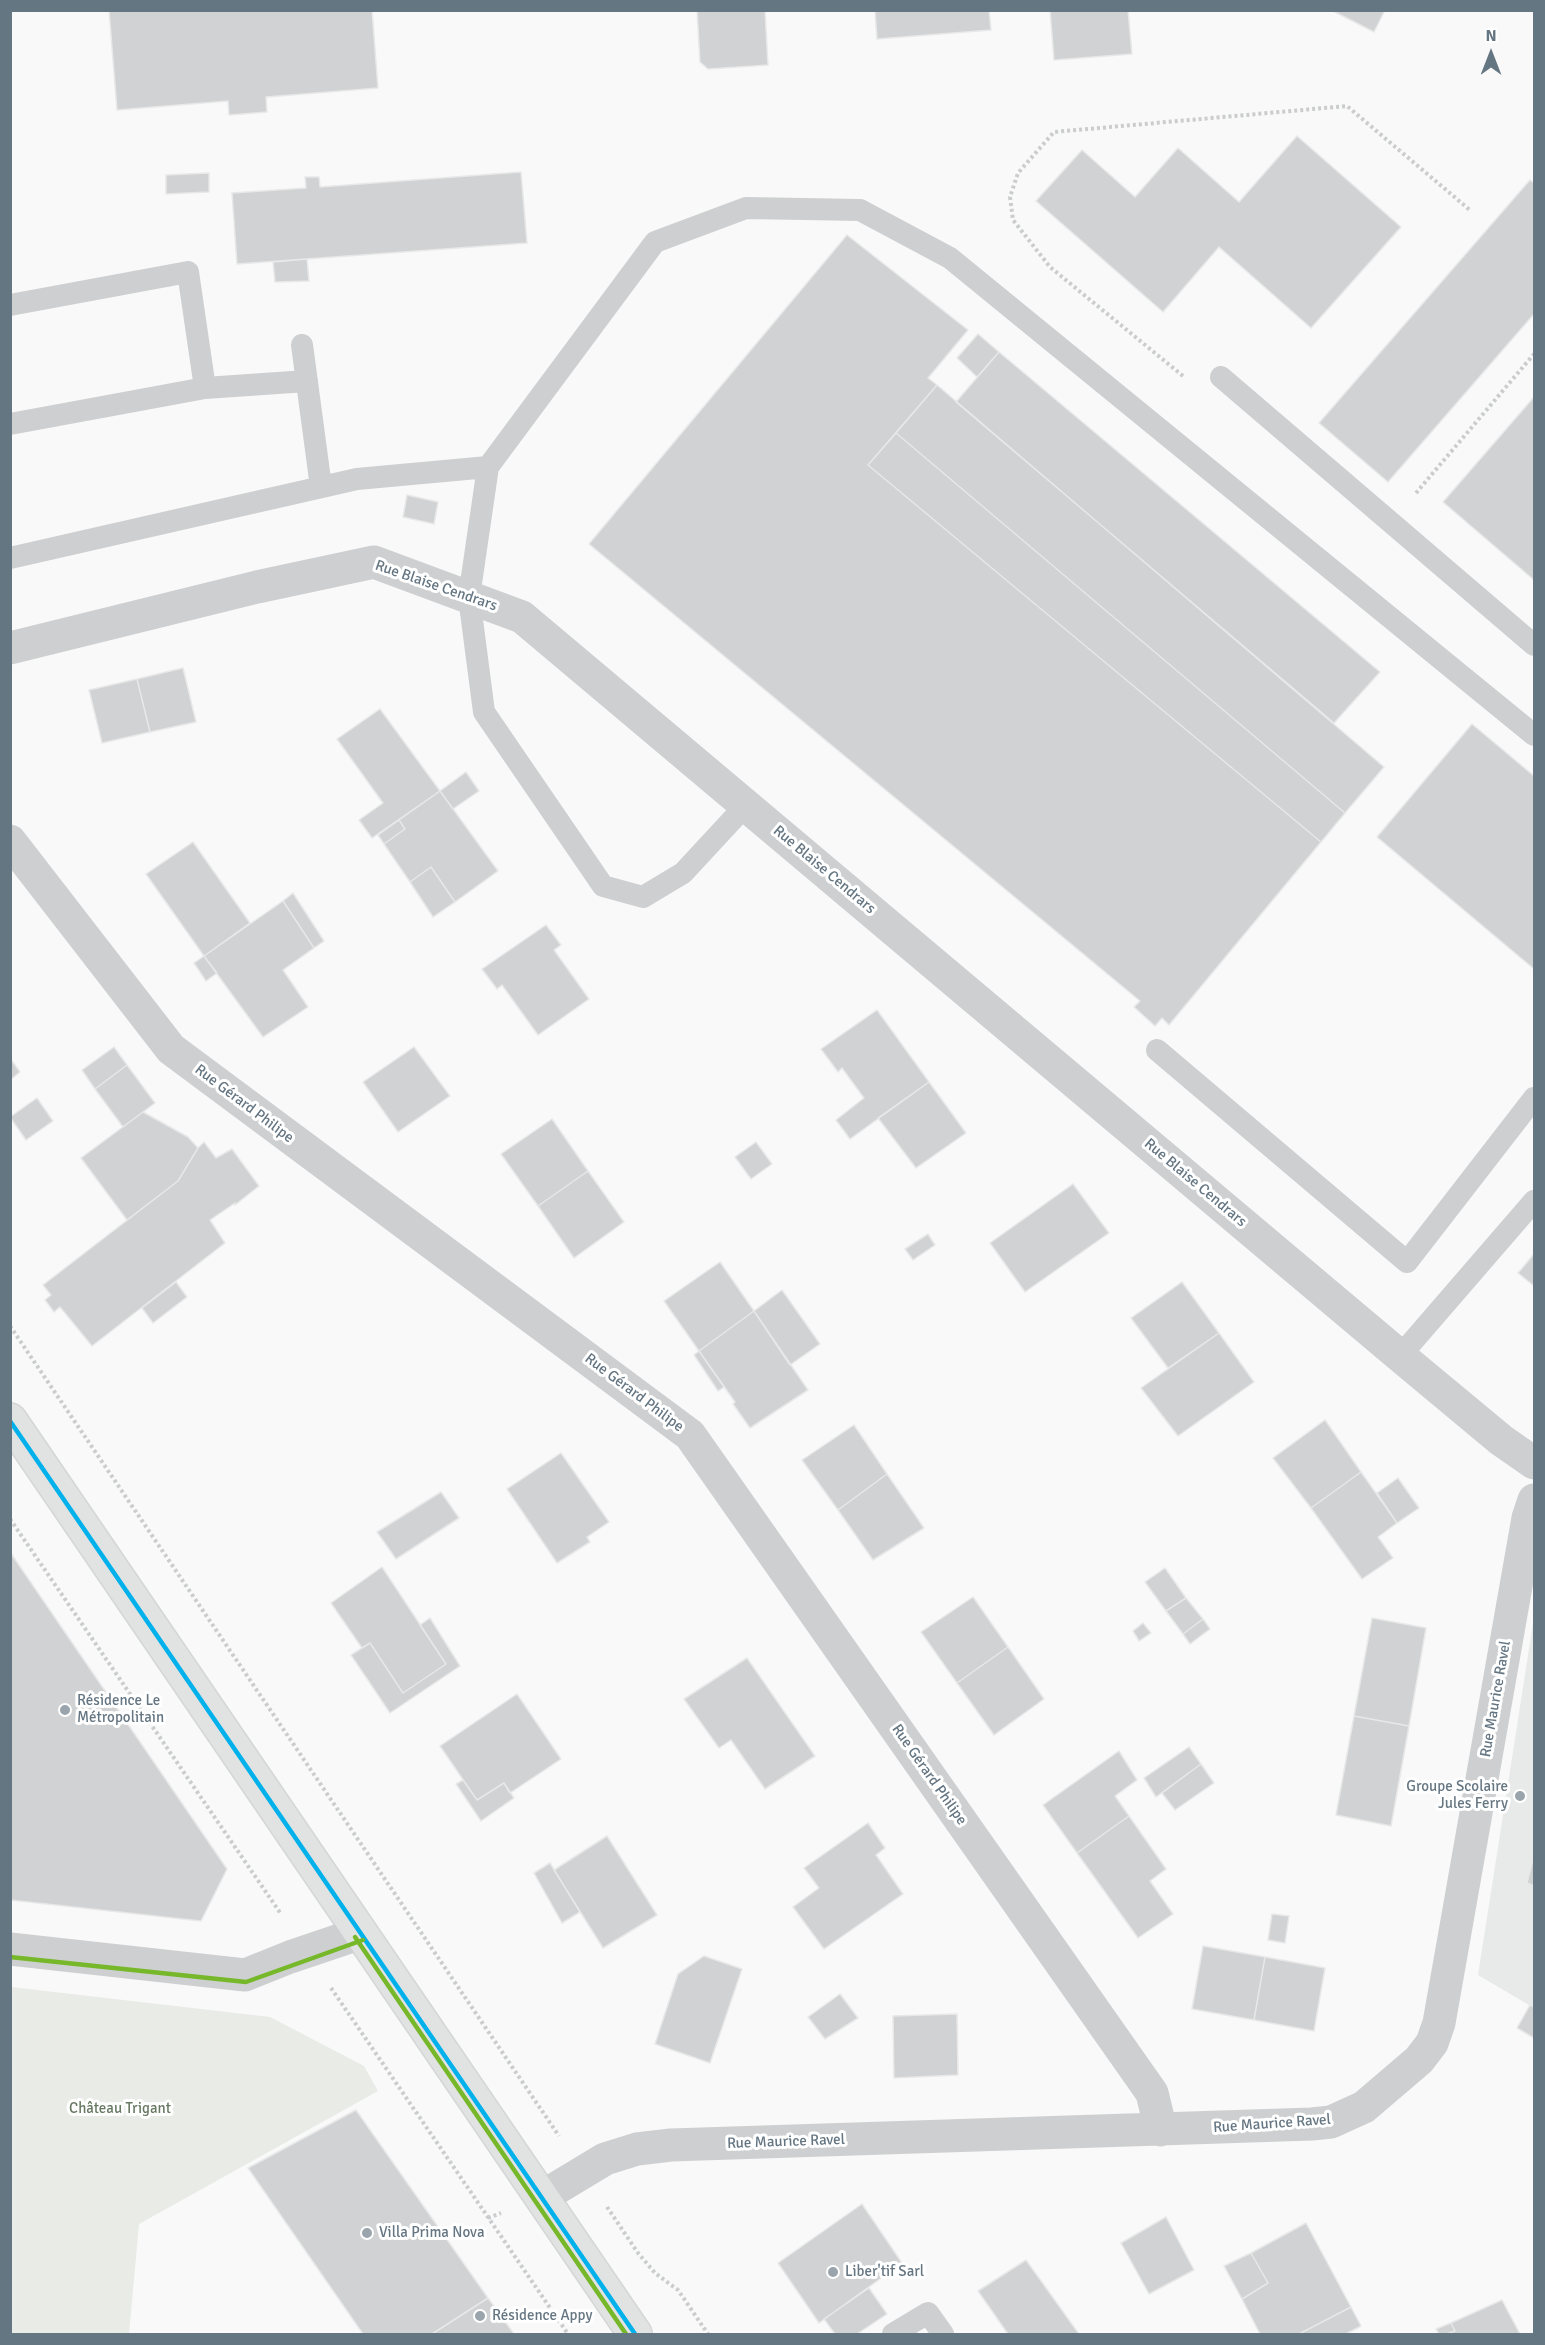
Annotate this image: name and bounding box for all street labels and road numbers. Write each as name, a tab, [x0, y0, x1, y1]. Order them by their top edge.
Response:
street label: Rue Blaise Cendrars	[373, 557, 499, 615]
street label: Rue Blaise Cendrars	[769, 822, 879, 918]
street label: Rue Gérard Philipe	[191, 1061, 297, 1147]
street label: Rue Blaise Cendrars	[1140, 1135, 1250, 1231]
street label: Rue Gérard Philipe	[581, 1350, 687, 1436]
street label: Rue Maurice Ravel	[1477, 1639, 1515, 1759]
street label: Rue Gérard Philipe	[887, 1721, 971, 1829]
street label: Rue Maurice Ravel	[1213, 2111, 1331, 2137]
street label: Rue Maurice Ravel	[727, 2131, 845, 2153]

